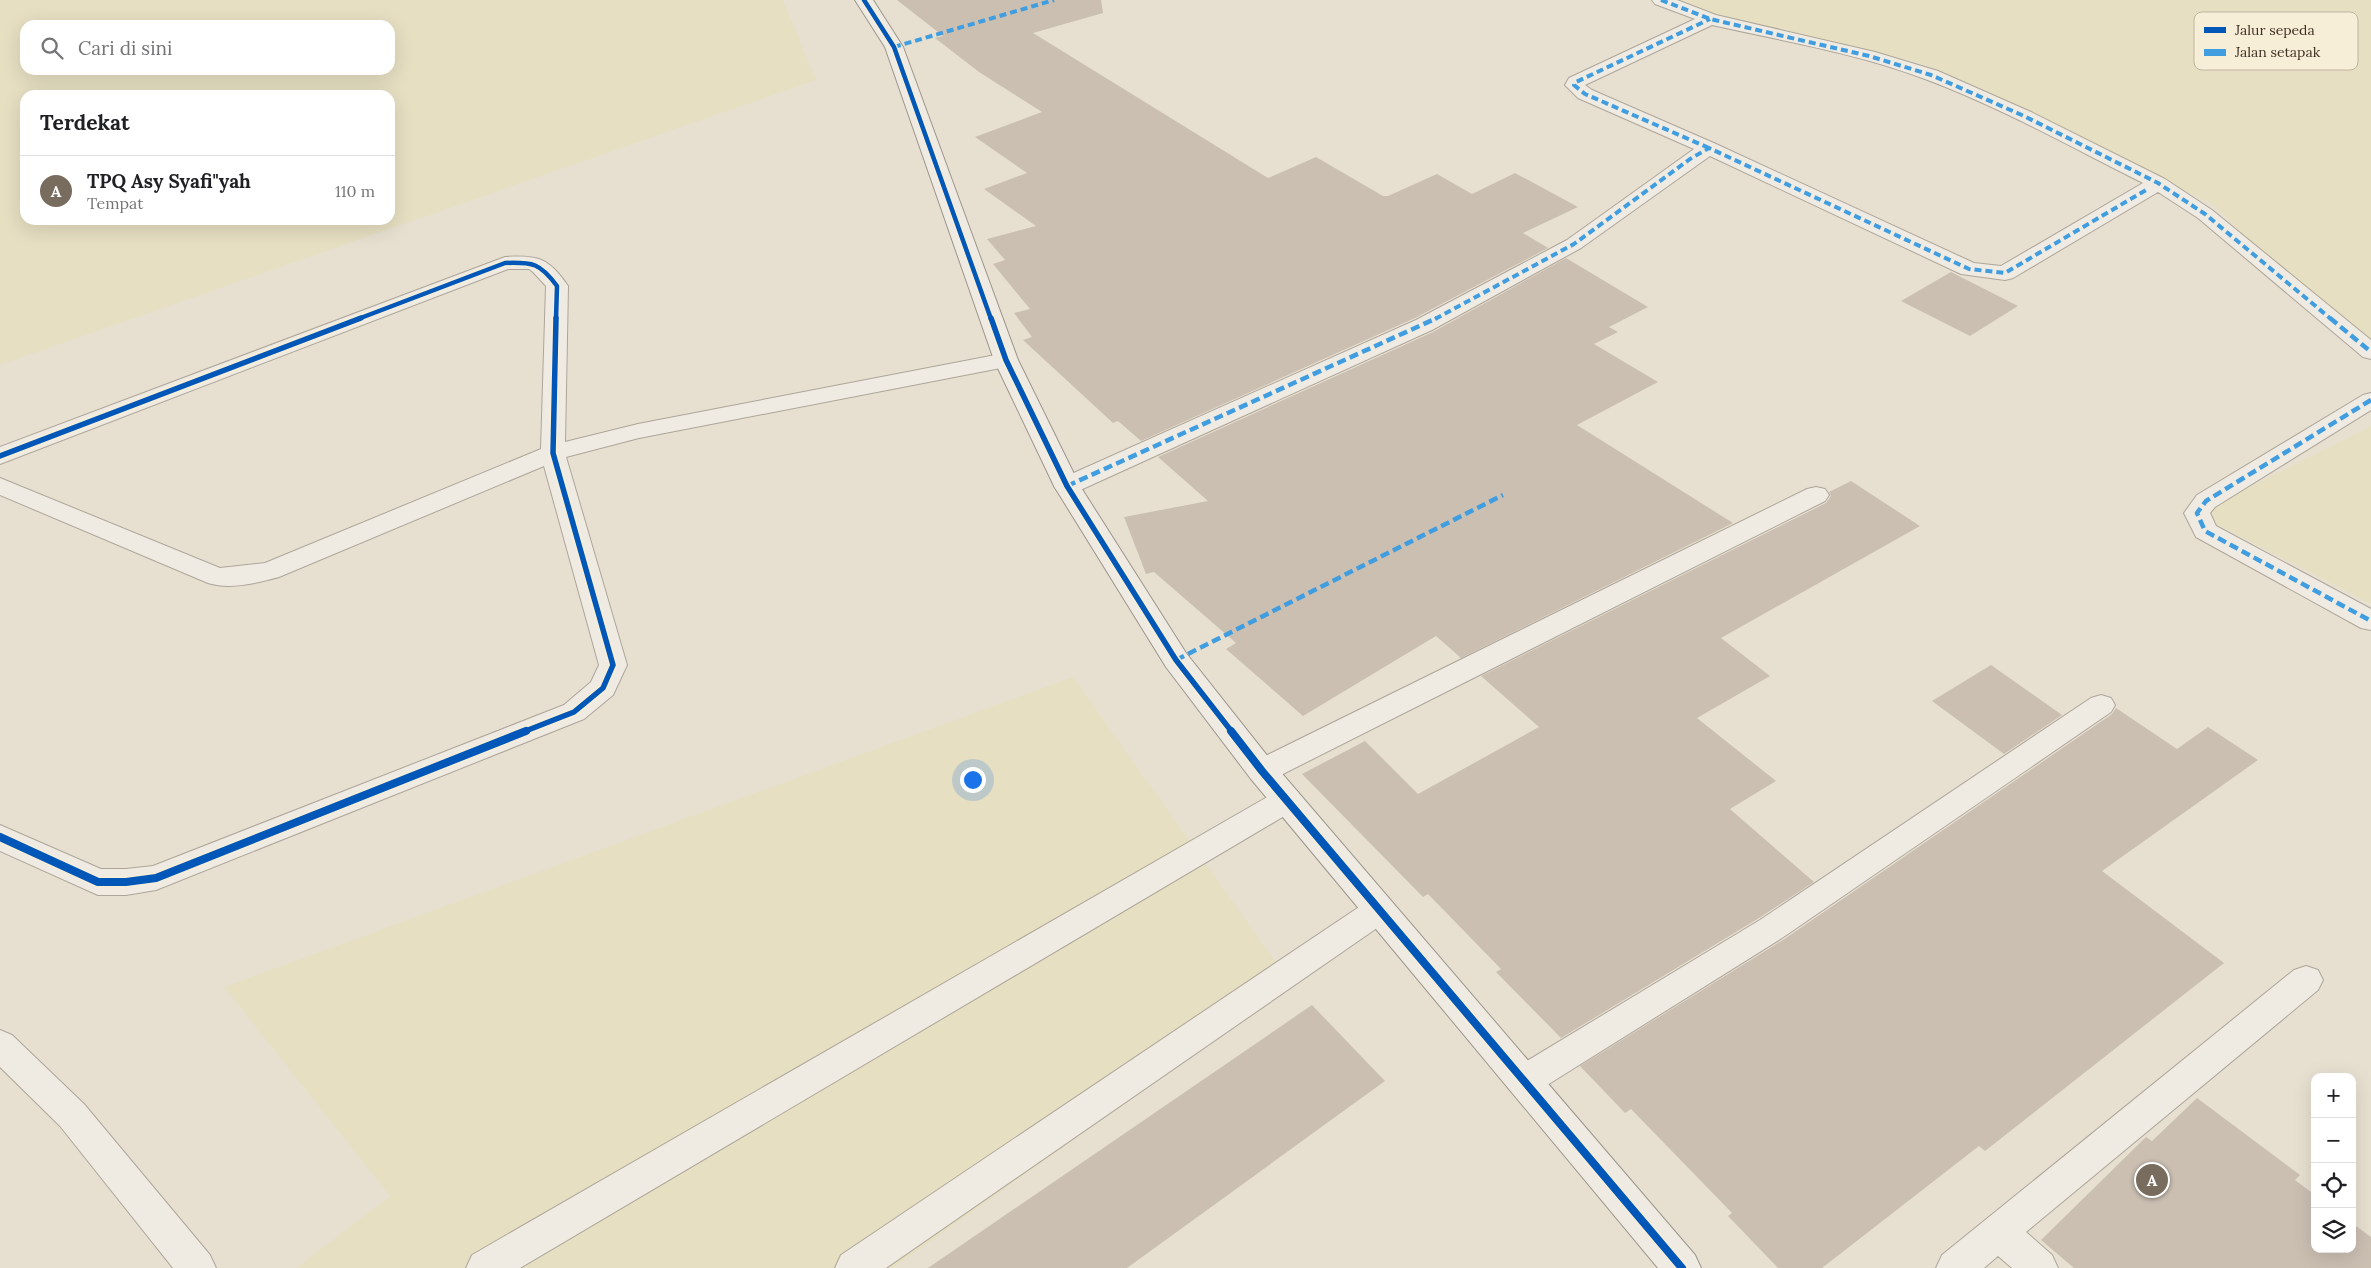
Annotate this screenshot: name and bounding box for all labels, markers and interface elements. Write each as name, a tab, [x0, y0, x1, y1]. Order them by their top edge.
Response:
legend	[2194, 12, 2358, 70]
search box	[20, 20, 395, 75]
text: Jalur sepeda	[2234, 21, 2315, 39]
icon: search	[38, 34, 66, 62]
text: Cari di sini	[78, 36, 172, 60]
text: Jalan setapak	[2234, 43, 2321, 61]
text: Terdekat	[40, 109, 130, 136]
text: TPQ Asy Syafi"yah	[87, 169, 251, 193]
text: A	[51, 181, 61, 201]
text: 110 m	[335, 181, 375, 201]
text: Tempat	[87, 193, 143, 213]
your location	[960, 767, 986, 793]
map controls	[2311, 1073, 2356, 1253]
button: +	[2311, 1073, 2356, 1118]
button: −	[2311, 1118, 2356, 1163]
pin: A	[2136, 1161, 2168, 1199]
button: locate	[2311, 1163, 2356, 1208]
button: layers	[2311, 1208, 2356, 1253]

